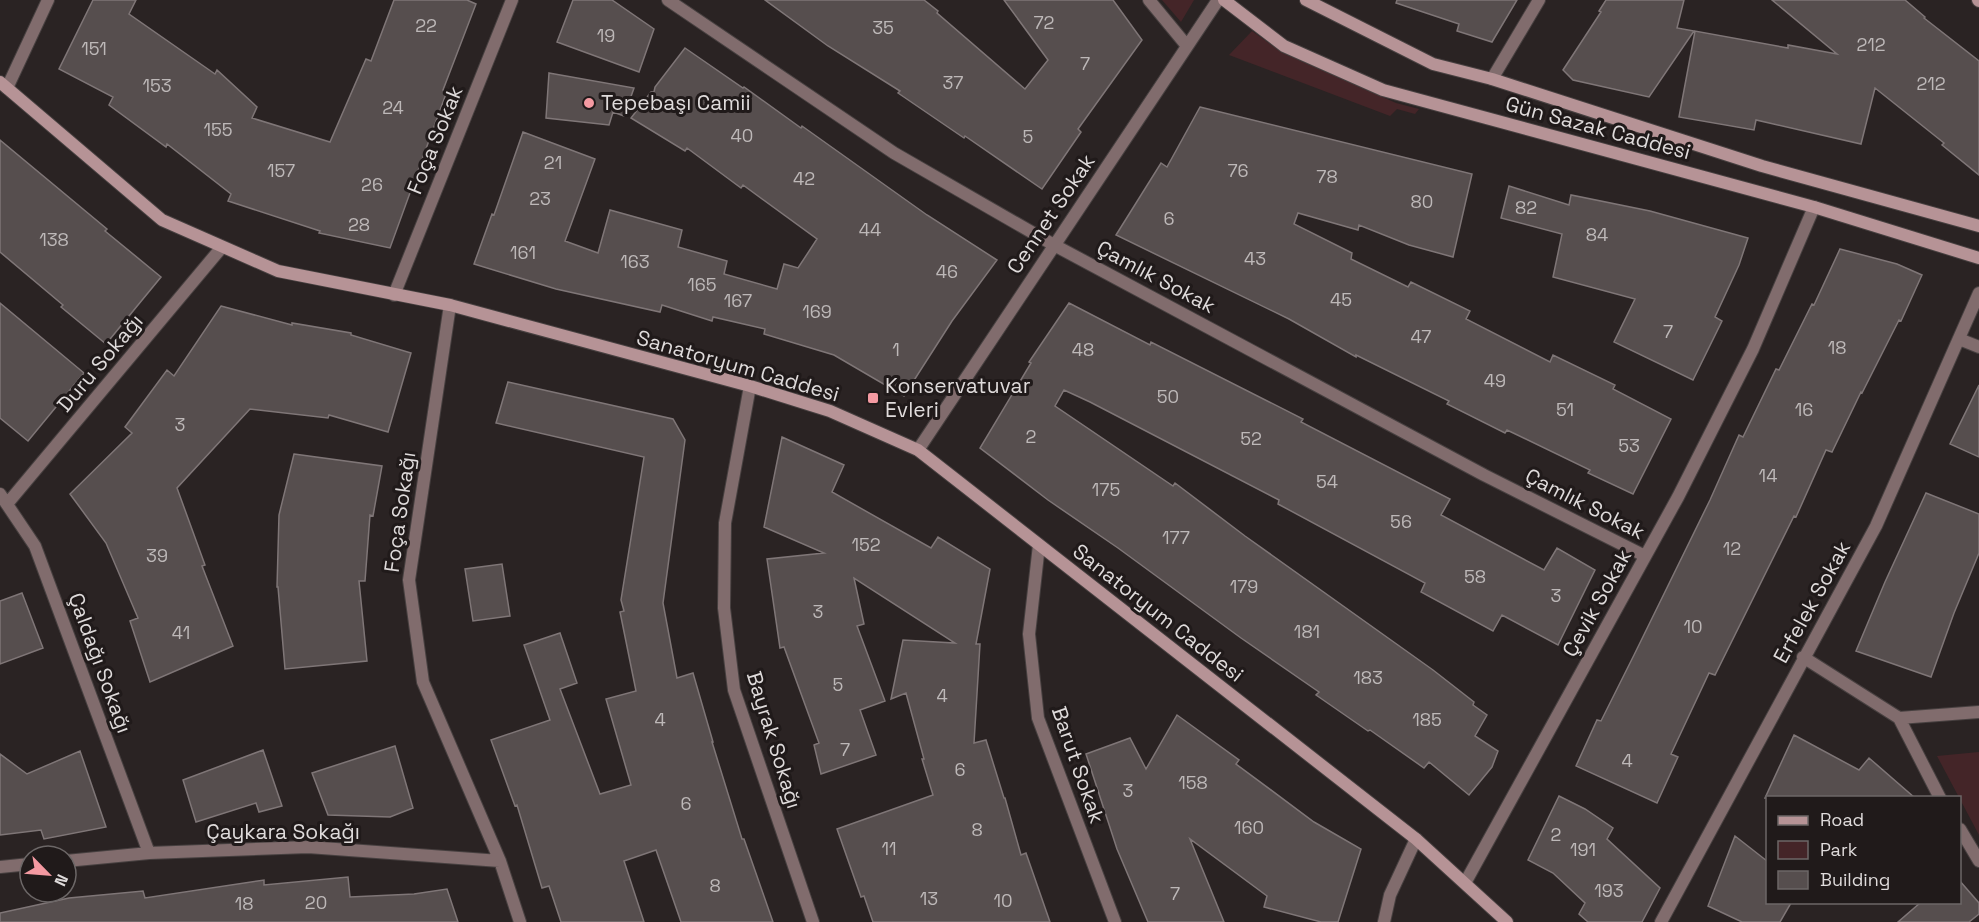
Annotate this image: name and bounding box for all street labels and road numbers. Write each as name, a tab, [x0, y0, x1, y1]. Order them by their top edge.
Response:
street label: Foça Sokak	[401, 82, 468, 198]
street label: Gün Sazak Caddesi	[1503, 90, 1694, 165]
street label: Cennet Sokak	[1001, 149, 1101, 279]
street label: Çamlık Sokak	[1092, 234, 1220, 319]
street label: Duru Sokağı	[51, 308, 149, 417]
street label: Sanatoryum Caddesi	[634, 324, 843, 407]
street label: Foça Sokağı	[378, 450, 421, 574]
street label: Çamlık Sokak	[1521, 462, 1650, 545]
street label: Erfelek Sokak	[1767, 536, 1856, 668]
street label: Sanatoryum Caddesi	[1067, 537, 1249, 688]
street label: Çevik Sokak	[1556, 544, 1637, 661]
street label: Çaldağı Sokağı	[63, 589, 138, 737]
street label: Bayrak Sokağı	[741, 668, 808, 812]
street label: Barut Sokak	[1046, 703, 1111, 827]
street label: Çaykara Sokağı	[206, 818, 360, 845]

